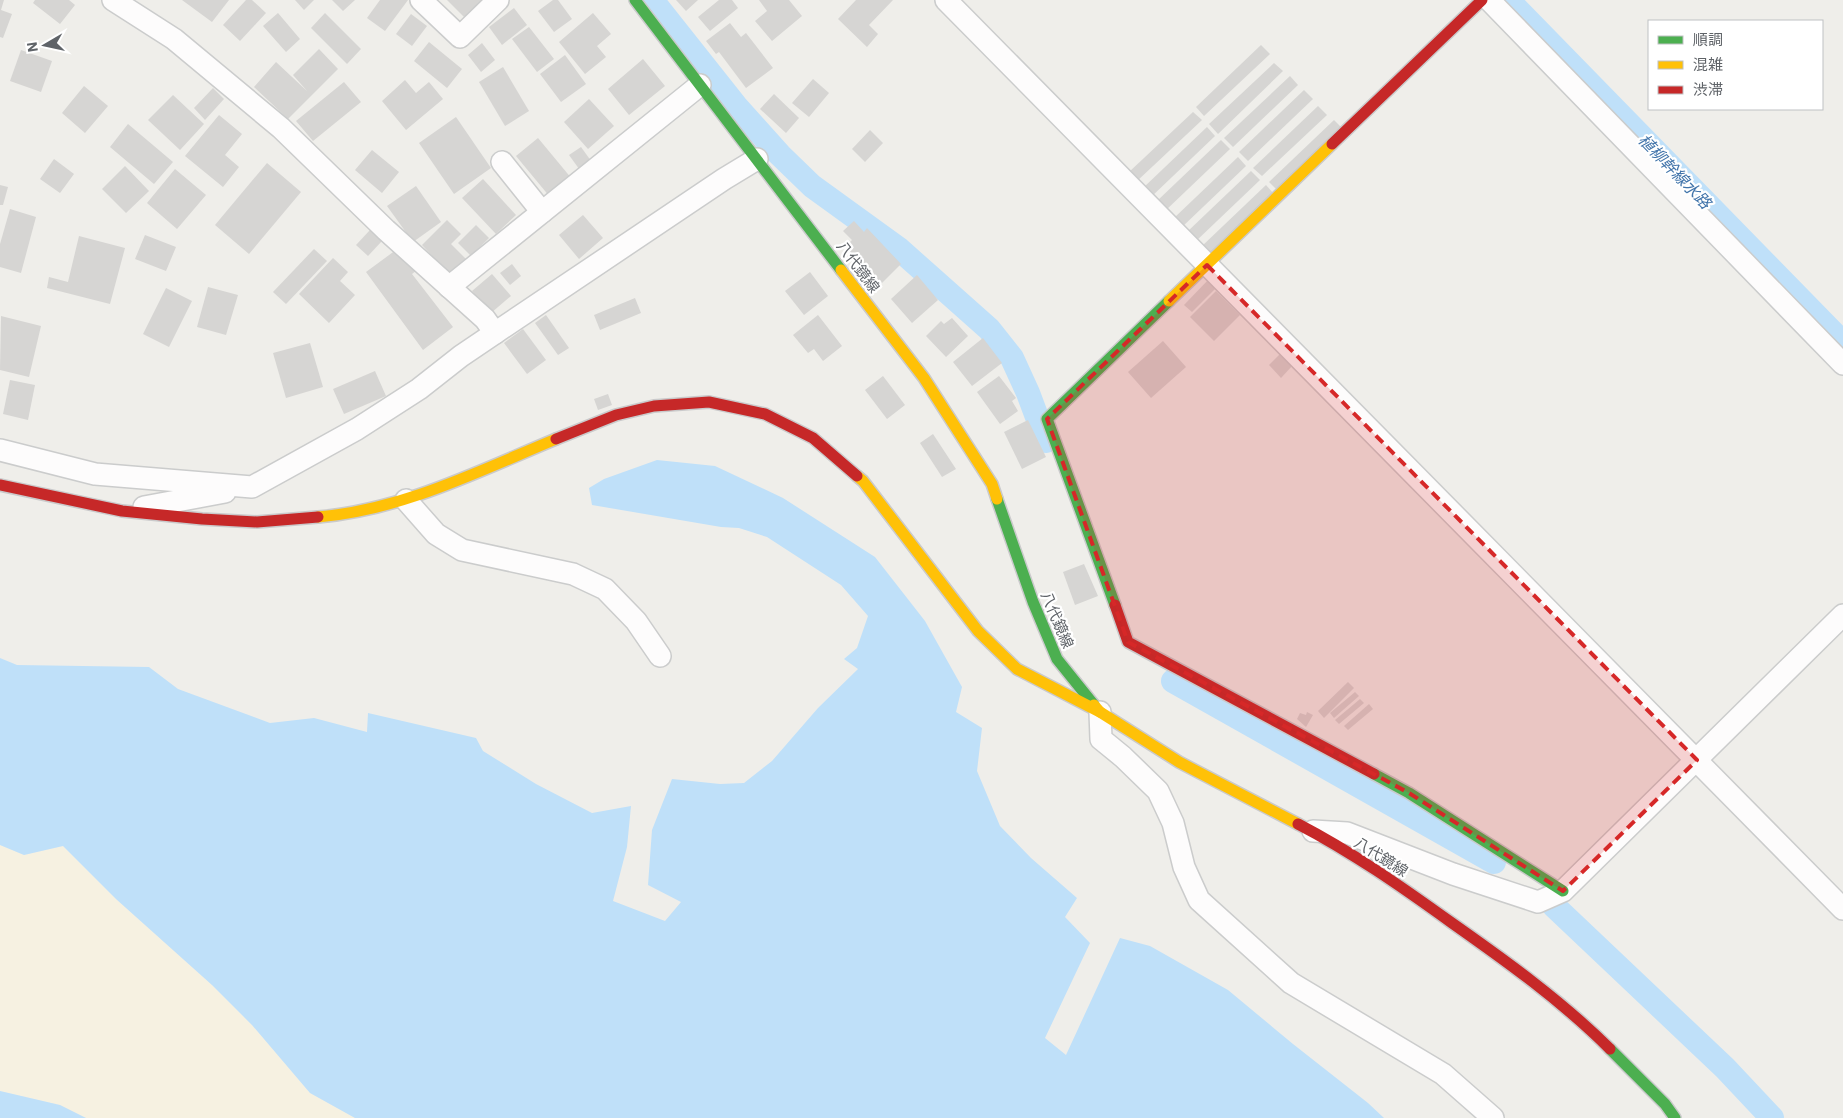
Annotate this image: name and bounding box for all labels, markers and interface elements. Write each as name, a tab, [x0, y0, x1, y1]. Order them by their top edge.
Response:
north arrow	[20, 20, 70, 70]
legend	[1648, 20, 1823, 110]
text: 順調	[1693, 30, 1723, 49]
text: N	[22, 41, 42, 53]
text: 混雑	[1693, 55, 1723, 74]
text: 渋滞	[1693, 80, 1723, 99]
water label: 植柳幹線水路	[1634, 130, 1717, 214]
street label: 八代鏡線	[833, 237, 884, 296]
street label: 八代鏡線	[1037, 588, 1078, 651]
street label: 八代鏡線	[1351, 833, 1412, 881]

